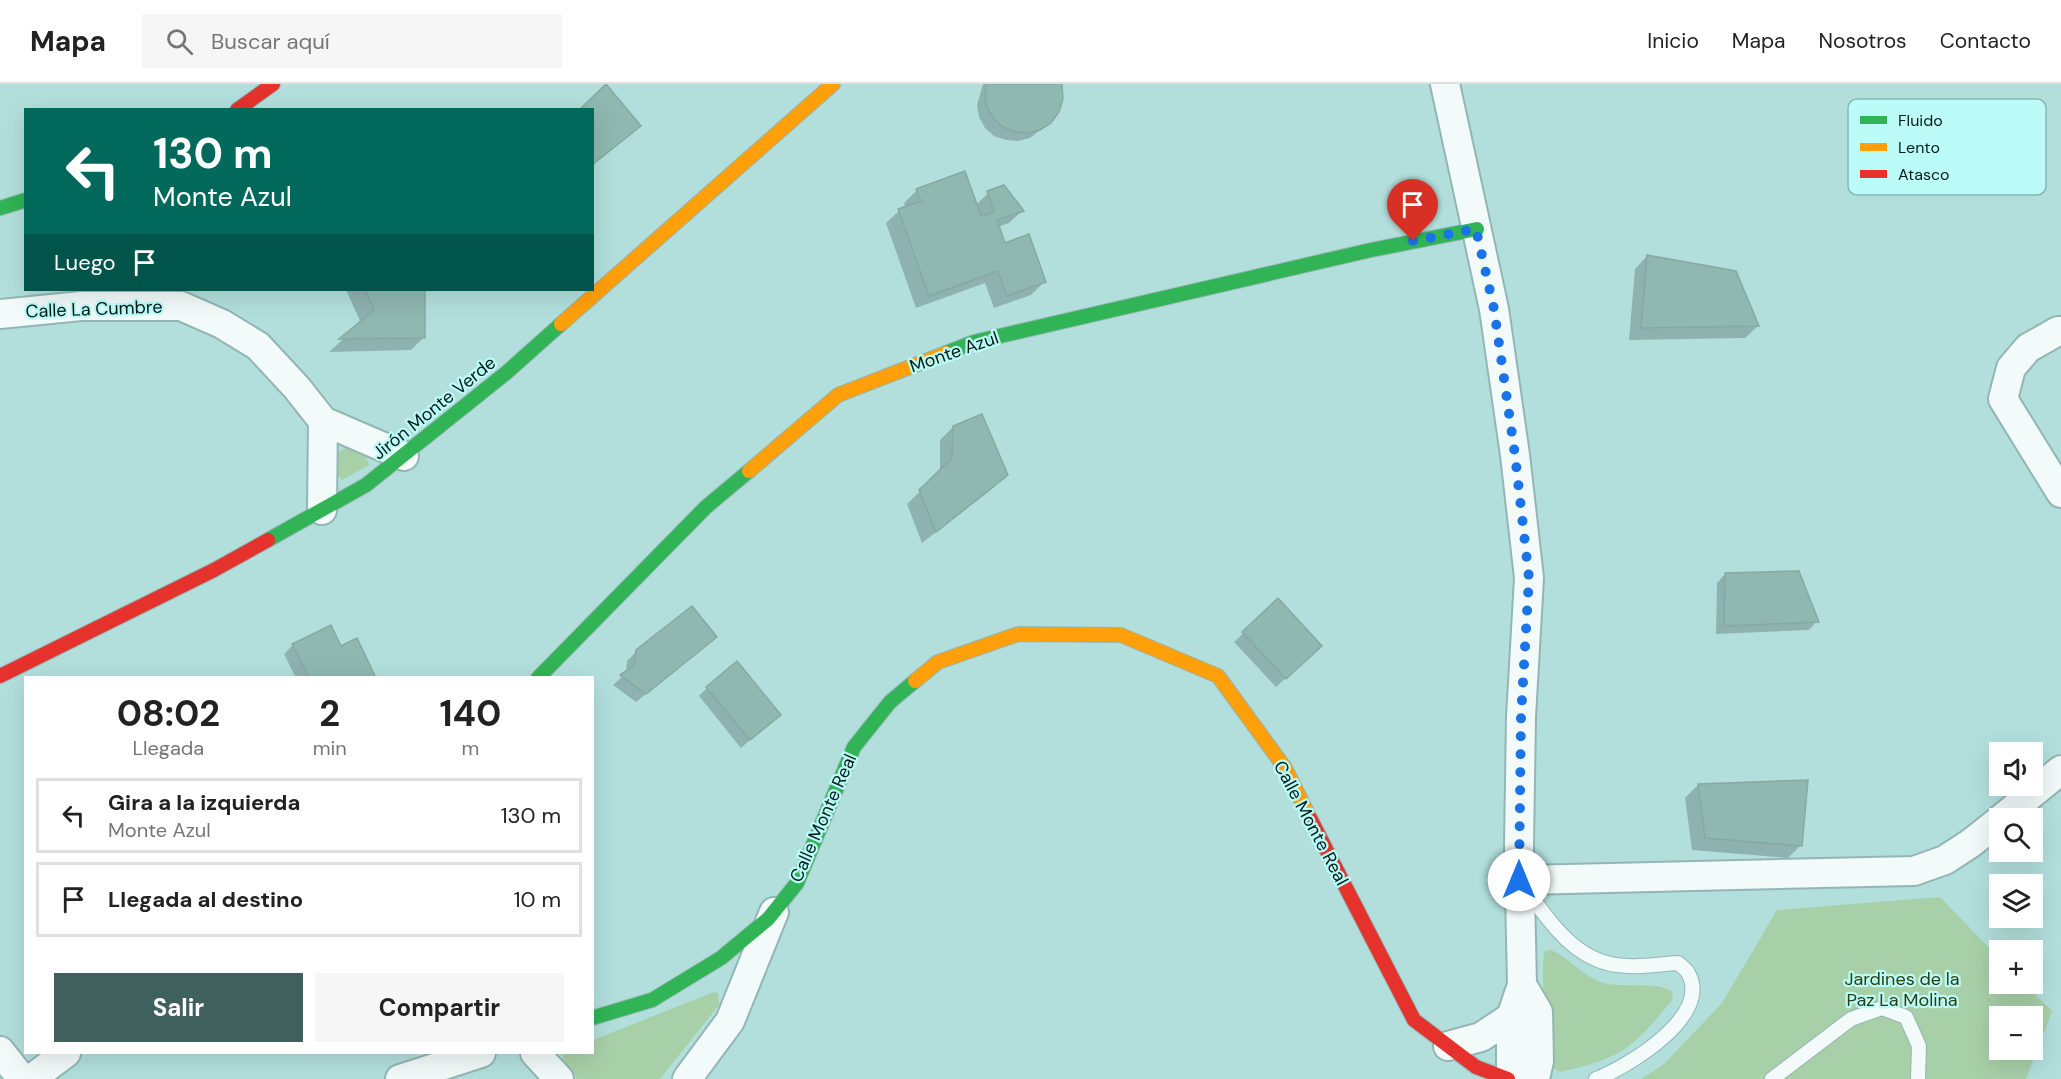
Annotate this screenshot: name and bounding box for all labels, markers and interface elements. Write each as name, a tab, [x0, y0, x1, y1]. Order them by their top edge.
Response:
search box	[142, 14, 562, 68]
text: Mapa	[30, 23, 106, 60]
icon: search	[163, 25, 196, 58]
text: Buscar aquí	[211, 27, 330, 56]
text: Inicio	[1647, 27, 1699, 55]
text: Mapa	[1732, 27, 1786, 55]
text: Nosotros	[1819, 27, 1907, 55]
text: Contacto	[1940, 27, 2031, 55]
legend	[1848, 99, 2046, 195]
text: Fluido	[1898, 110, 1943, 131]
text: 130 m	[153, 126, 273, 181]
icon: left	[54, 132, 132, 210]
text: Lento	[1898, 137, 1940, 158]
text: Atasco	[1898, 164, 1950, 185]
text: Monte Azul	[153, 179, 292, 214]
pin	[1387, 179, 1438, 241]
icon: arrive	[1396, 188, 1429, 221]
icon: arrive	[128, 246, 161, 279]
text: Luego	[54, 248, 116, 277]
street label: Calle La Cumbre	[25, 295, 163, 323]
street label: Monte Azul	[906, 326, 1002, 378]
street label: Jirón Monte Verde	[367, 351, 501, 465]
text: 08:02	[117, 690, 220, 737]
text: 2	[319, 690, 340, 737]
text: 140	[439, 690, 501, 737]
text: Llegada	[132, 735, 204, 761]
text: min	[313, 735, 347, 761]
text: m	[461, 735, 479, 761]
map controls	[1989, 742, 2043, 1060]
button: sound	[1989, 742, 2043, 796]
street label: Calle Monte Real	[784, 750, 862, 886]
street label: Calle Monte Real	[1268, 756, 1354, 890]
text: Gira a la izquierda	[108, 788, 300, 817]
icon: left	[57, 799, 90, 832]
text: 130 m	[501, 801, 561, 830]
button: search	[1989, 808, 2043, 862]
text: Monte Azul	[108, 817, 211, 843]
position arrow	[1487, 848, 1551, 912]
button: layers	[1989, 874, 2043, 928]
icon: arrive	[57, 883, 90, 916]
text: Llegada al destino	[108, 885, 303, 914]
text: 10 m	[514, 885, 561, 914]
button: +	[1989, 940, 2043, 994]
park label: Jardines de la Paz La Molina	[1844, 967, 1960, 1012]
button: Salir	[54, 973, 303, 1042]
button: Compartir	[315, 973, 564, 1042]
button: −	[1989, 1006, 2043, 1060]

